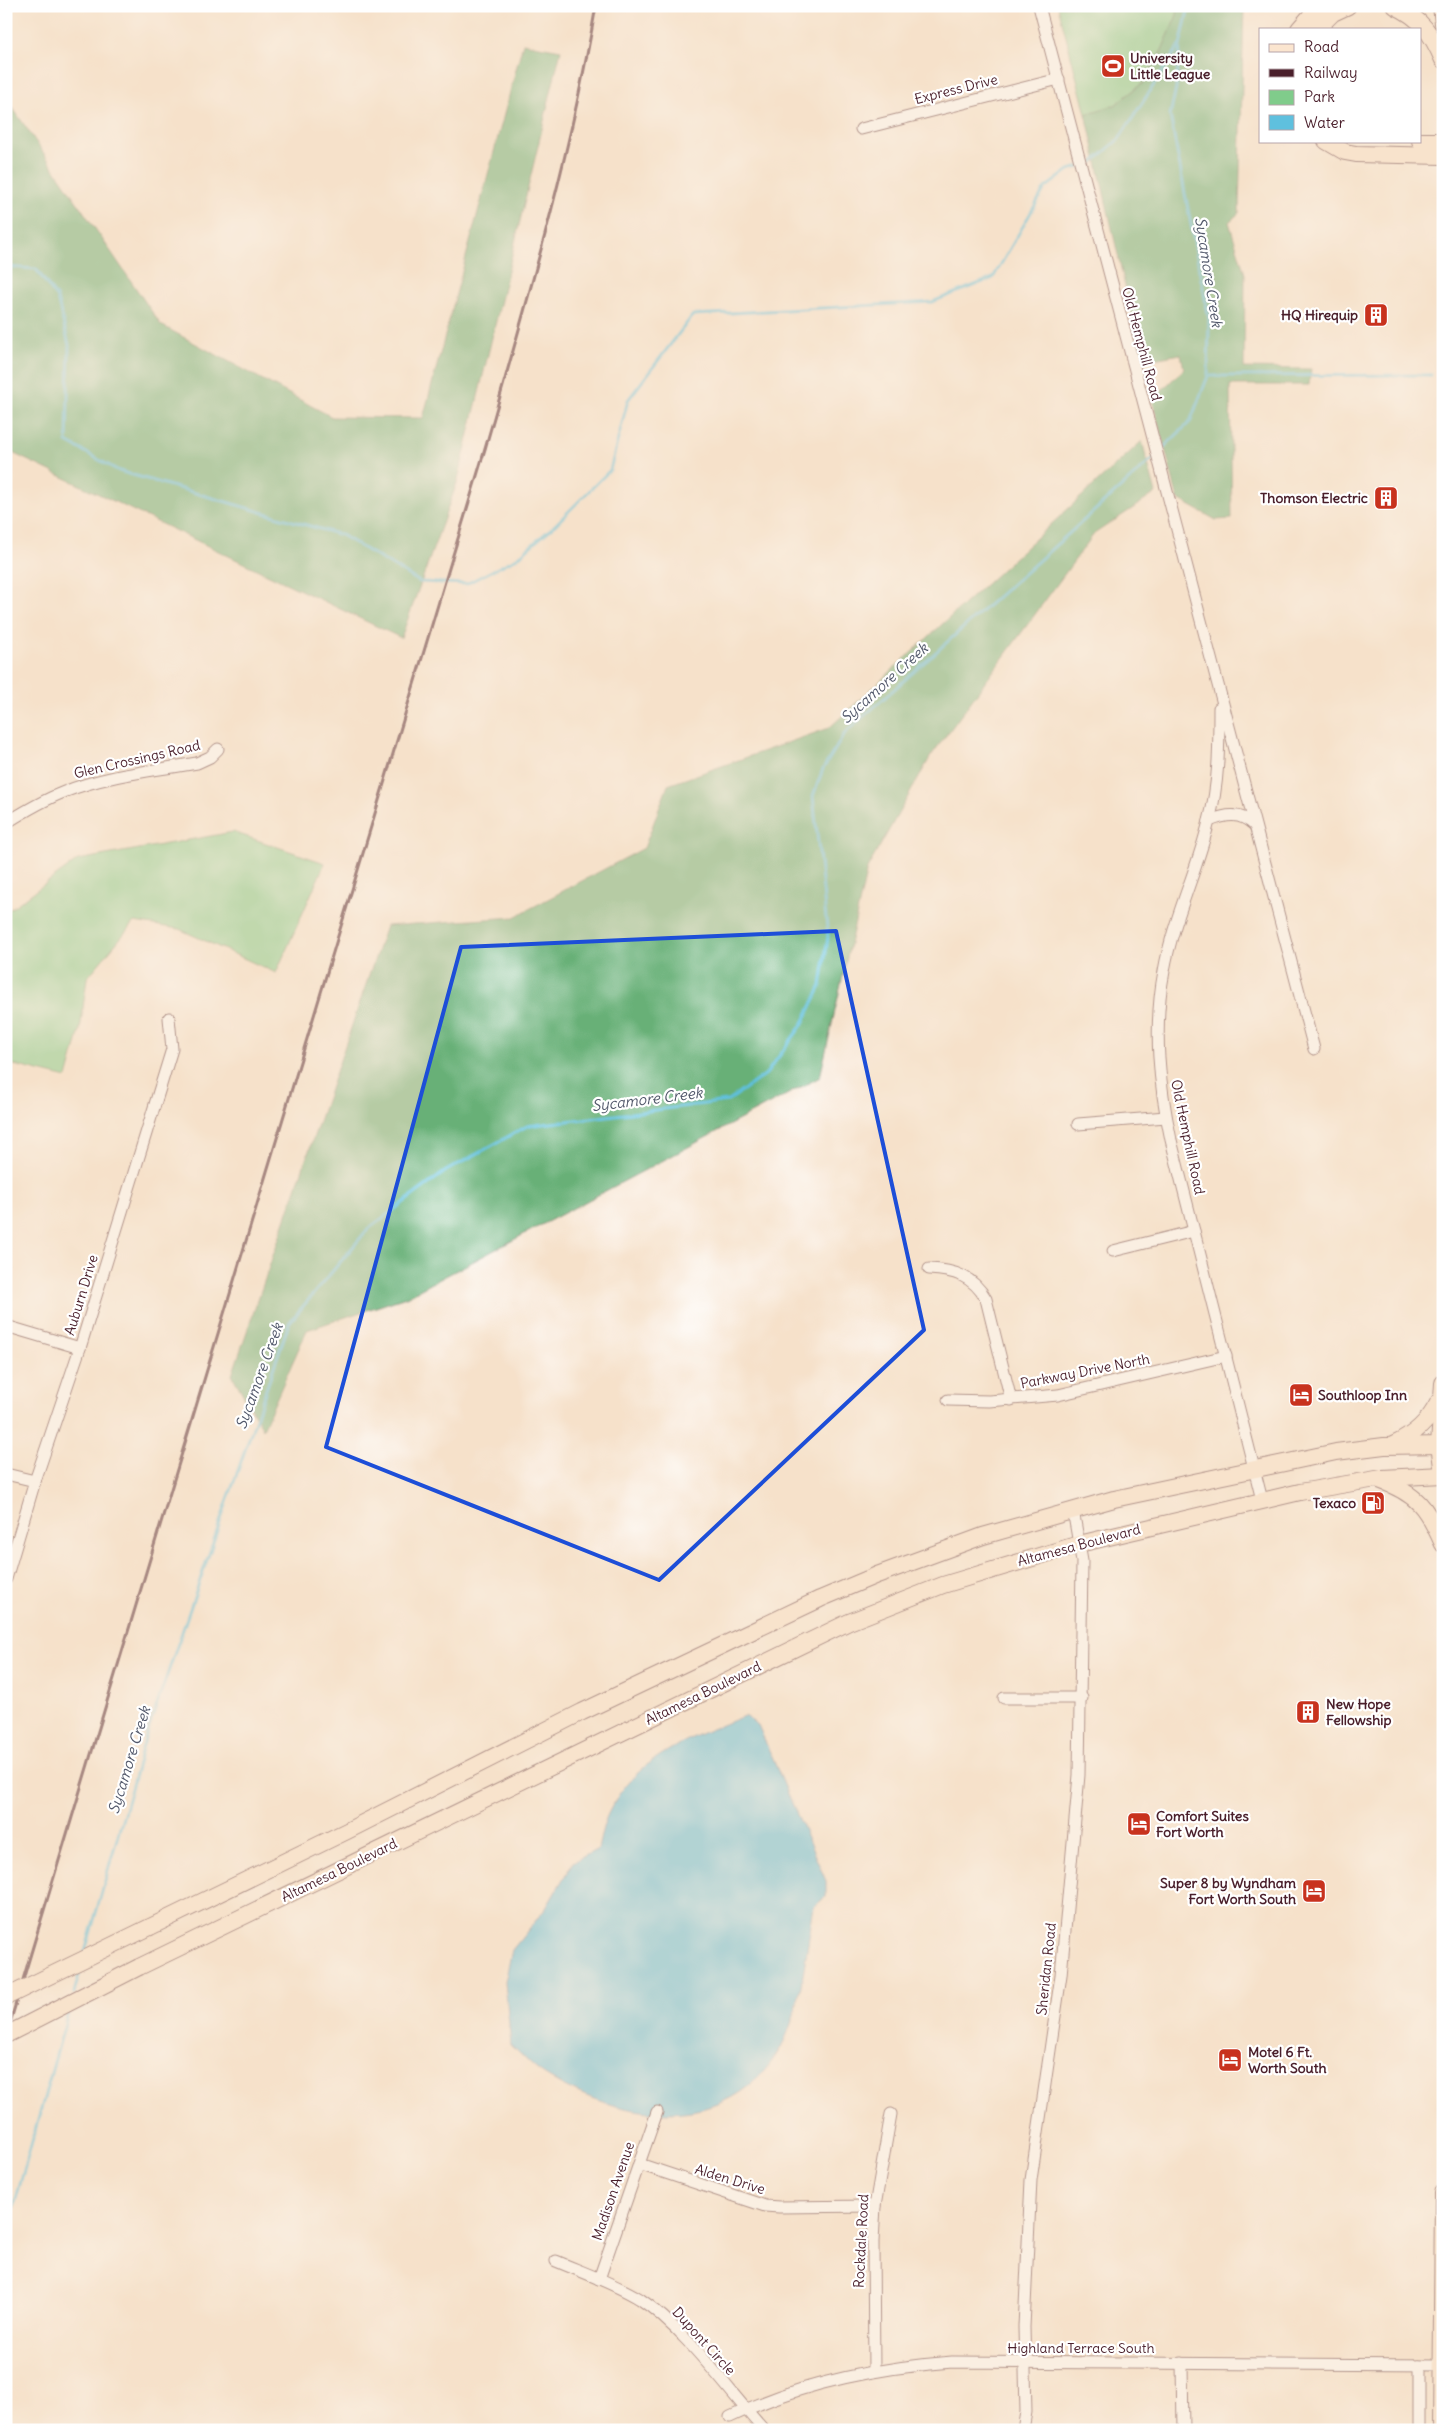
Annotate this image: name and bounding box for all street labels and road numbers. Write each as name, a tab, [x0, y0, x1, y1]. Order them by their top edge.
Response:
street label: Express Drive	[913, 70, 999, 108]
street label: Old Hemphill Road	[1118, 285, 1166, 403]
street label: Glen Crossings Road	[72, 736, 202, 782]
street label: Old Hemphill Road	[1167, 1078, 1209, 1196]
street label: Auburn Drive	[60, 1253, 102, 1337]
street label: Parkway Drive North	[1019, 1350, 1151, 1392]
street label: Altamesa Boulevard	[1015, 1520, 1143, 1570]
street label: Altamesa Boulevard	[642, 1657, 764, 1729]
street label: Altamesa Boulevard	[278, 1834, 400, 1906]
street label: Sheridan Road	[1032, 1922, 1060, 2016]
street label: Madison Avenue	[588, 2139, 638, 2243]
street label: Alden Drive	[693, 2160, 767, 2198]
street label: Rockdale Road	[850, 2194, 872, 2288]
street label: Dupont Circle	[669, 2303, 739, 2379]
street label: Highland Terrace South	[1007, 2339, 1155, 2357]

